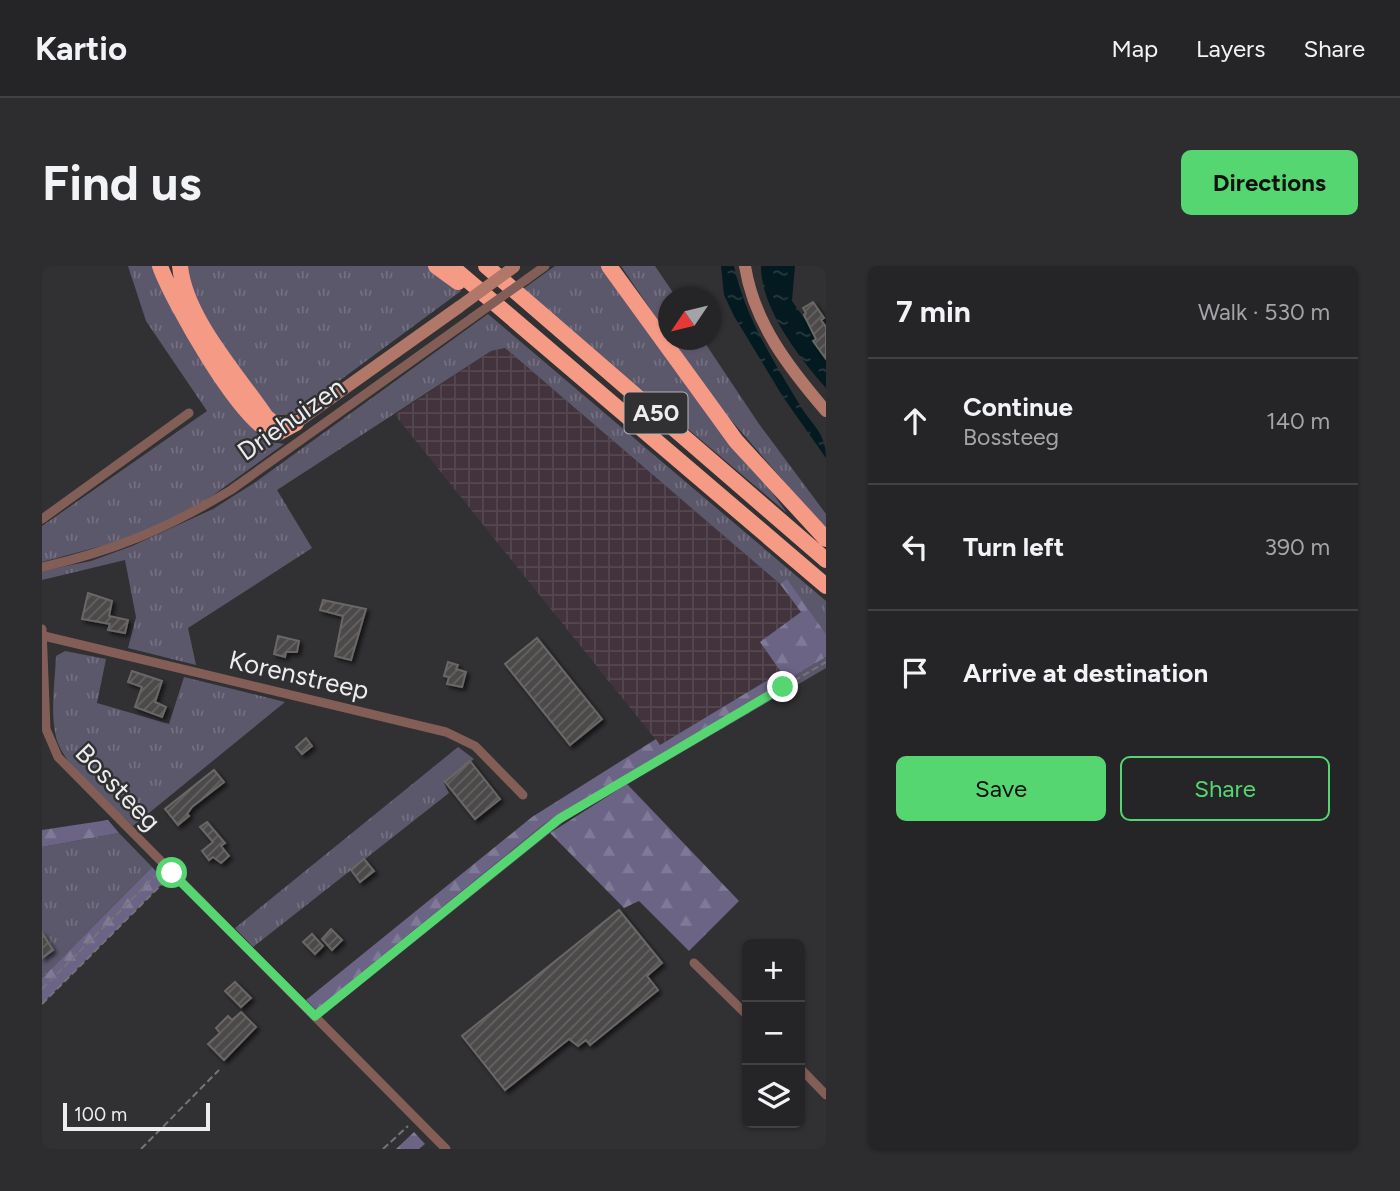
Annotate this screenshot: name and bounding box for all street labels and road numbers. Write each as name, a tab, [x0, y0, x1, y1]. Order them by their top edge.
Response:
street label: Driehuizen	[231, 370, 351, 468]
road number: A50	[624, 393, 688, 434]
street label: Korenstreep	[226, 643, 372, 707]
street label: Bossteeg	[69, 737, 167, 837]

